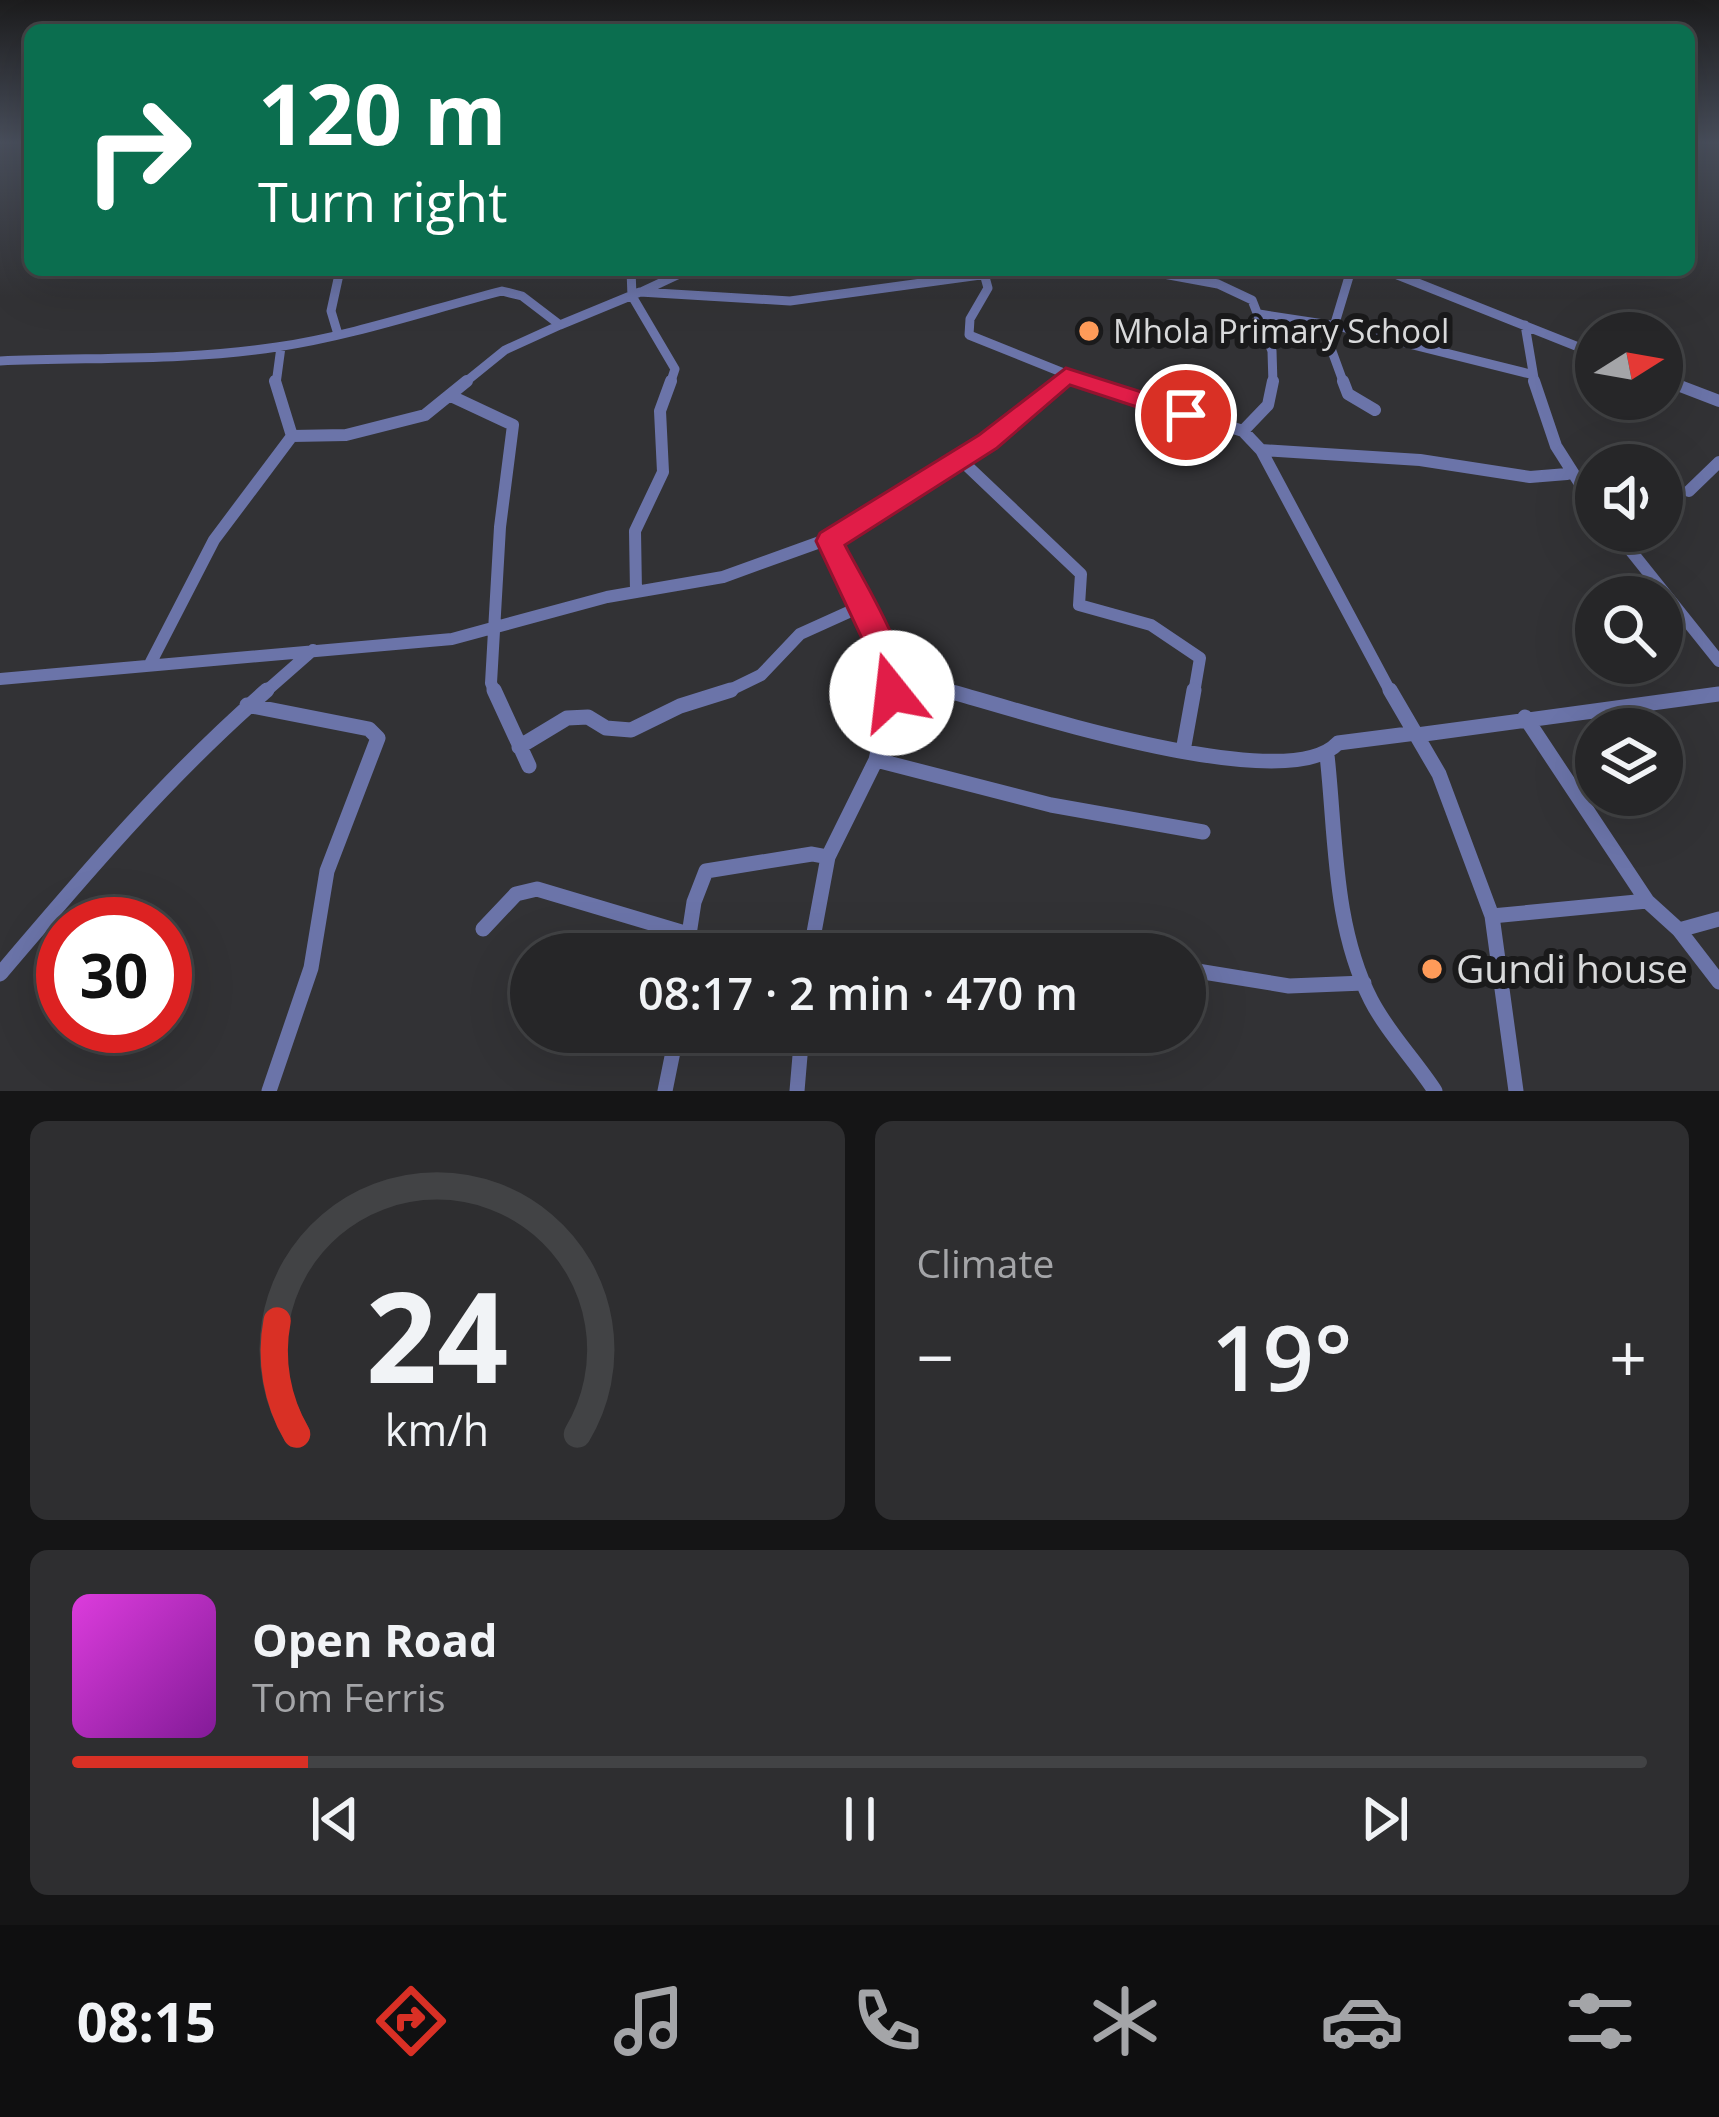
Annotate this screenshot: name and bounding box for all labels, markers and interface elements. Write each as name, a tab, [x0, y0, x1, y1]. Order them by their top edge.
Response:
text: 120 m	[258, 55, 506, 170]
icon: right	[60, 72, 216, 228]
text: Turn right	[258, 164, 507, 238]
place label: Mhola Primary School	[1113, 308, 1449, 353]
north arrow	[1575, 312, 1683, 420]
map controls	[1575, 312, 1683, 816]
marker: Mhola Primary School	[1076, 318, 1102, 344]
pin	[1135, 364, 1237, 466]
icon: arrive	[1153, 382, 1219, 448]
button: sound	[1575, 444, 1683, 552]
button: search	[1575, 576, 1683, 684]
position arrow	[829, 630, 955, 756]
button: layers	[1575, 708, 1683, 816]
speed limit sign: 30	[36, 897, 192, 1053]
place label: Gundi house	[1456, 941, 1688, 994]
marker: Gundi house	[1419, 956, 1445, 982]
text: 08:17 · 2 min · 470 m	[638, 962, 1078, 1023]
text: Climate	[917, 1236, 1054, 1289]
text: 24	[366, 1250, 509, 1420]
text: 19°	[1211, 1295, 1352, 1417]
text: −	[917, 1311, 954, 1401]
text: +	[1609, 1311, 1647, 1401]
text: km/h	[385, 1399, 489, 1458]
text: Open Road	[252, 1609, 497, 1670]
text: Tom Ferris	[252, 1670, 446, 1723]
icon: previous	[302, 1786, 368, 1852]
icon: pause	[827, 1786, 893, 1852]
icon: next	[1352, 1786, 1418, 1852]
icon: directions	[369, 1979, 453, 2063]
icon: music	[607, 1979, 691, 2063]
icon: phone	[845, 1979, 929, 2063]
icon: climate	[1083, 1979, 1167, 2063]
icon: car	[1320, 1979, 1404, 2063]
icon: filters	[1558, 1979, 1642, 2063]
text: 08:15	[77, 1984, 216, 2058]

